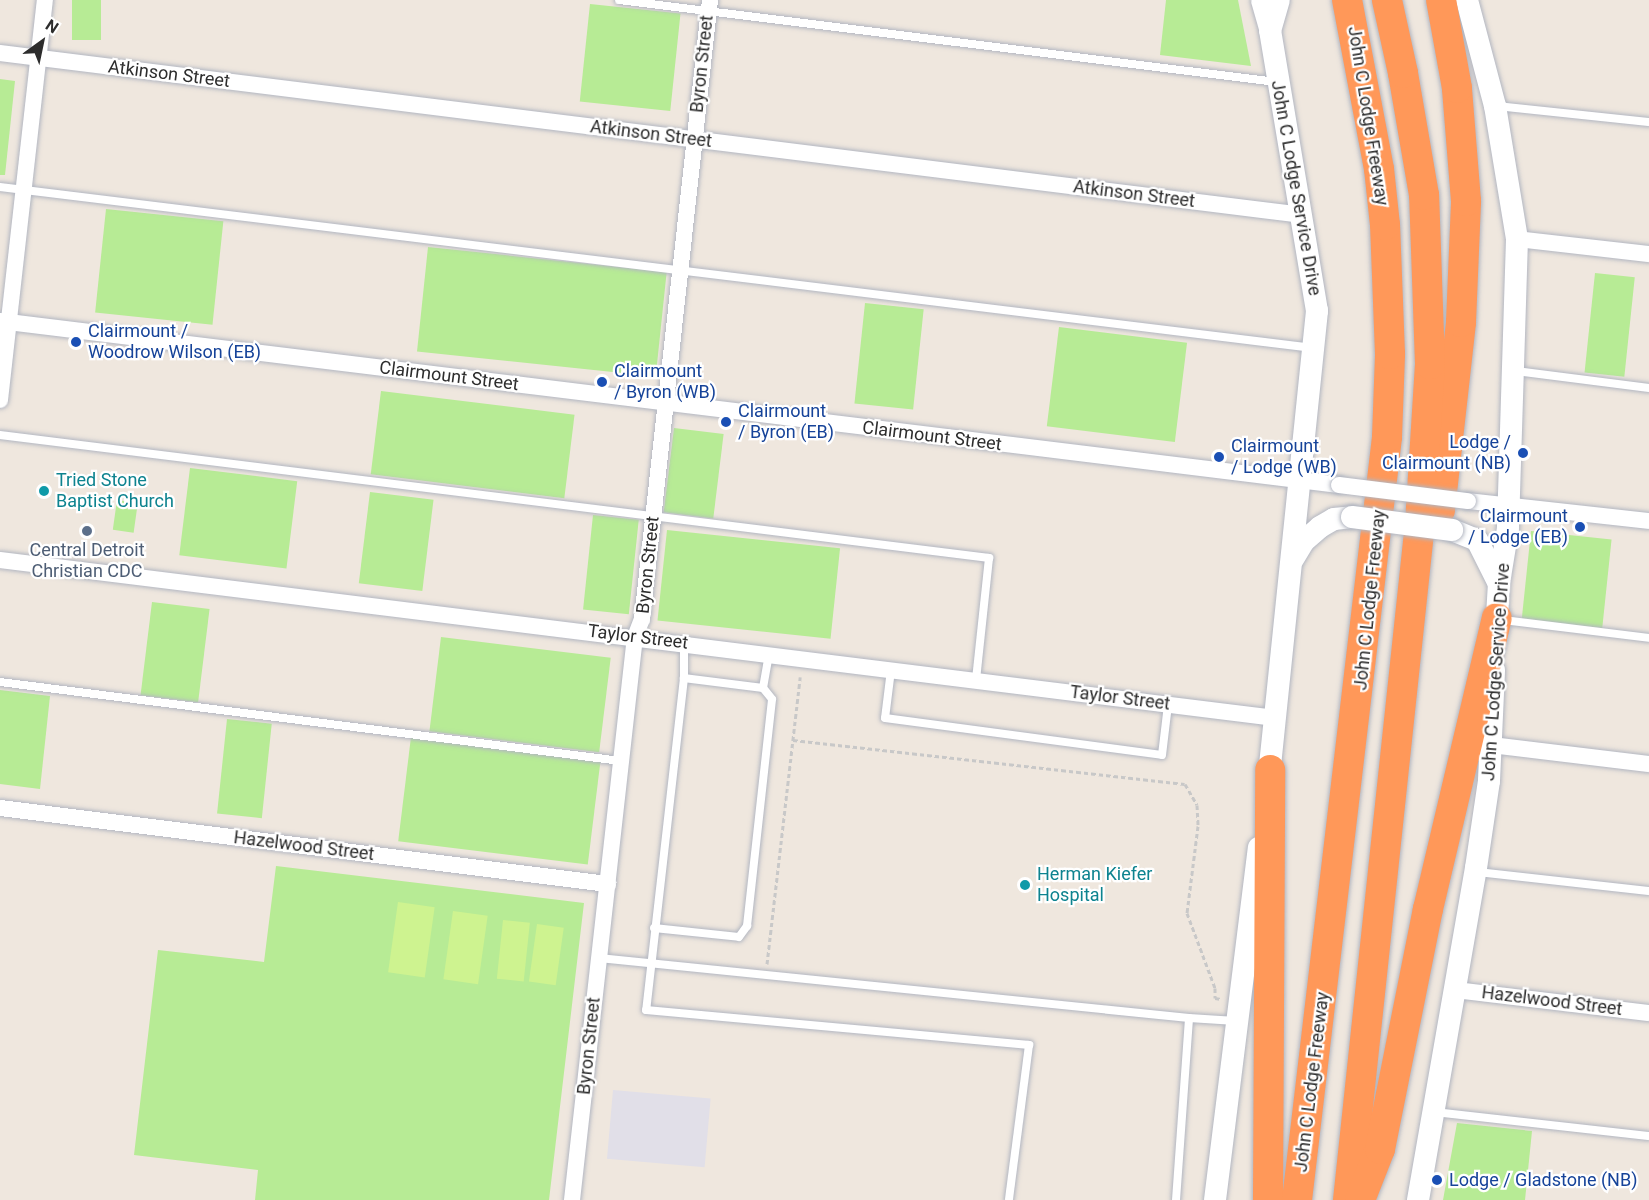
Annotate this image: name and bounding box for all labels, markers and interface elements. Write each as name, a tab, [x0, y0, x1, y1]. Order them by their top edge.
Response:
north arrow	[12, 12, 72, 72]
street label: Byron Street	[686, 14, 718, 114]
text: N	[42, 15, 62, 38]
street label: John C Lodge Freeway	[1343, 25, 1393, 207]
street label: Atkinson Street	[107, 56, 231, 92]
street label: John C Lodge Service Drive	[1266, 79, 1326, 297]
street label: Atkinson Street	[589, 116, 713, 152]
street label: Atkinson Street	[1072, 176, 1196, 212]
place label: Clairmount / Woodrow Wilson (EB)	[88, 321, 261, 364]
marker: Clairmount / Woodrow Wilson (EB)	[69, 335, 83, 349]
street label: Clairmount Street	[378, 357, 520, 395]
place label: Clairmount / Byron (WB)	[614, 361, 716, 404]
marker: Clairmount / Byron (WB)	[595, 375, 609, 389]
place label: Clairmount / Byron (EB)	[738, 401, 834, 444]
marker: Clairmount / Byron (EB)	[719, 415, 733, 429]
street label: Clairmount Street	[861, 417, 1003, 455]
place label: Lodge / Clairmount (NB)	[1382, 432, 1511, 474]
place label: Clairmount / Lodge (WB)	[1231, 436, 1337, 478]
marker: Lodge / Clairmount (NB)	[1516, 446, 1530, 460]
marker: Clairmount / Lodge (WB)	[1212, 450, 1226, 464]
place label: Tried Stone Baptist Church	[56, 470, 174, 512]
marker: Tried Stone Baptist Church	[37, 484, 51, 498]
place label: Clairmount / Lodge (EB)	[1468, 506, 1568, 548]
street label: John C Lodge Freeway	[1350, 509, 1390, 691]
street label: Byron Street	[632, 515, 664, 615]
marker: Clairmount / Lodge (EB)	[1573, 520, 1587, 534]
marker: Central Detroit Christian CDC	[80, 524, 94, 538]
place label: Central Detroit Christian CDC	[29, 540, 145, 582]
street label: John C Lodge Service Drive	[1478, 562, 1514, 782]
street label: Taylor Street	[587, 620, 689, 654]
street label: Taylor Street	[1069, 681, 1171, 715]
street label: Hazelwood Street	[232, 827, 376, 865]
place label: Herman Kiefer Hospital	[1037, 864, 1152, 906]
marker: Herman Kiefer Hospital	[1018, 878, 1032, 892]
street label: Hazelwood Street	[1480, 982, 1624, 1020]
street label: John C Lodge Freeway	[1290, 991, 1334, 1173]
street label: Byron Street	[573, 996, 605, 1096]
place label: Lodge / Gladstone (NB)	[1449, 1169, 1637, 1191]
marker: Lodge / Gladstone (NB)	[1430, 1173, 1444, 1187]

